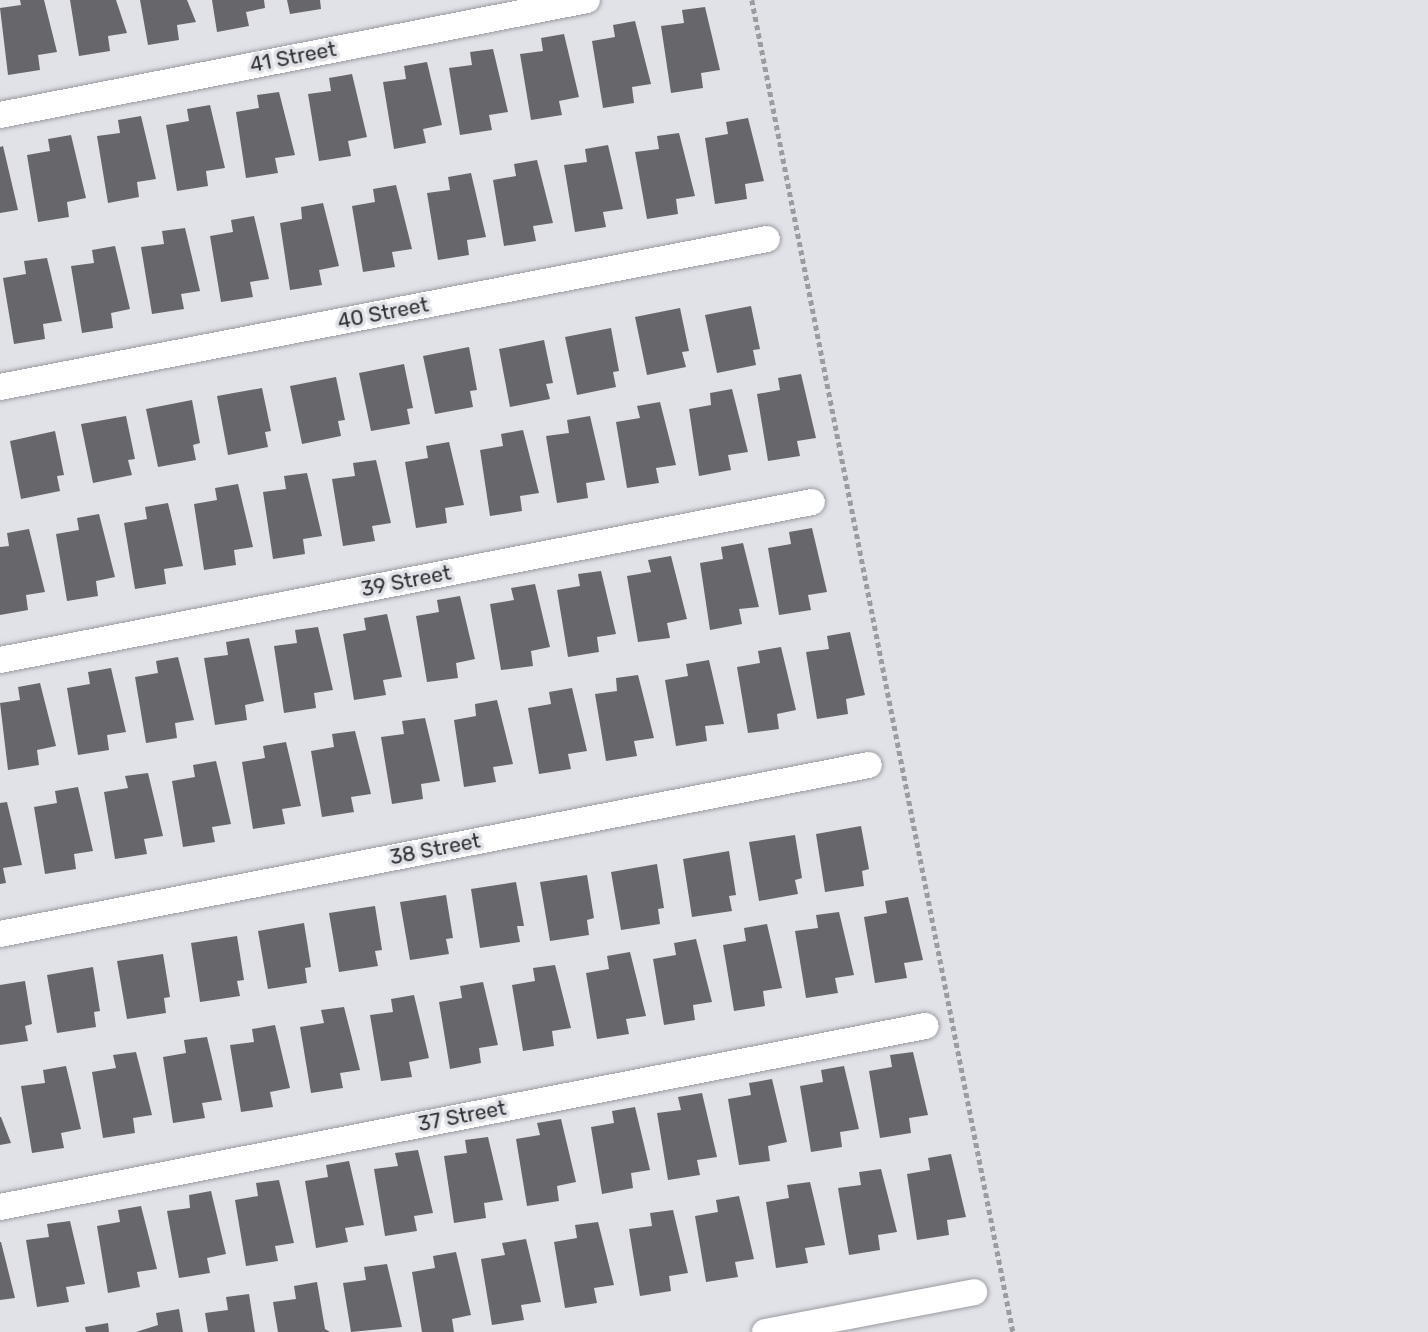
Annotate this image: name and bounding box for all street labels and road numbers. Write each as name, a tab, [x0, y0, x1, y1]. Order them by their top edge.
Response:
street label: 41 Street	[248, 36, 338, 78]
street label: 40 Street	[335, 292, 431, 334]
street label: 39 Street	[359, 560, 453, 602]
street label: 38 Street	[388, 828, 482, 870]
street label: 37 Street	[416, 1095, 508, 1137]

